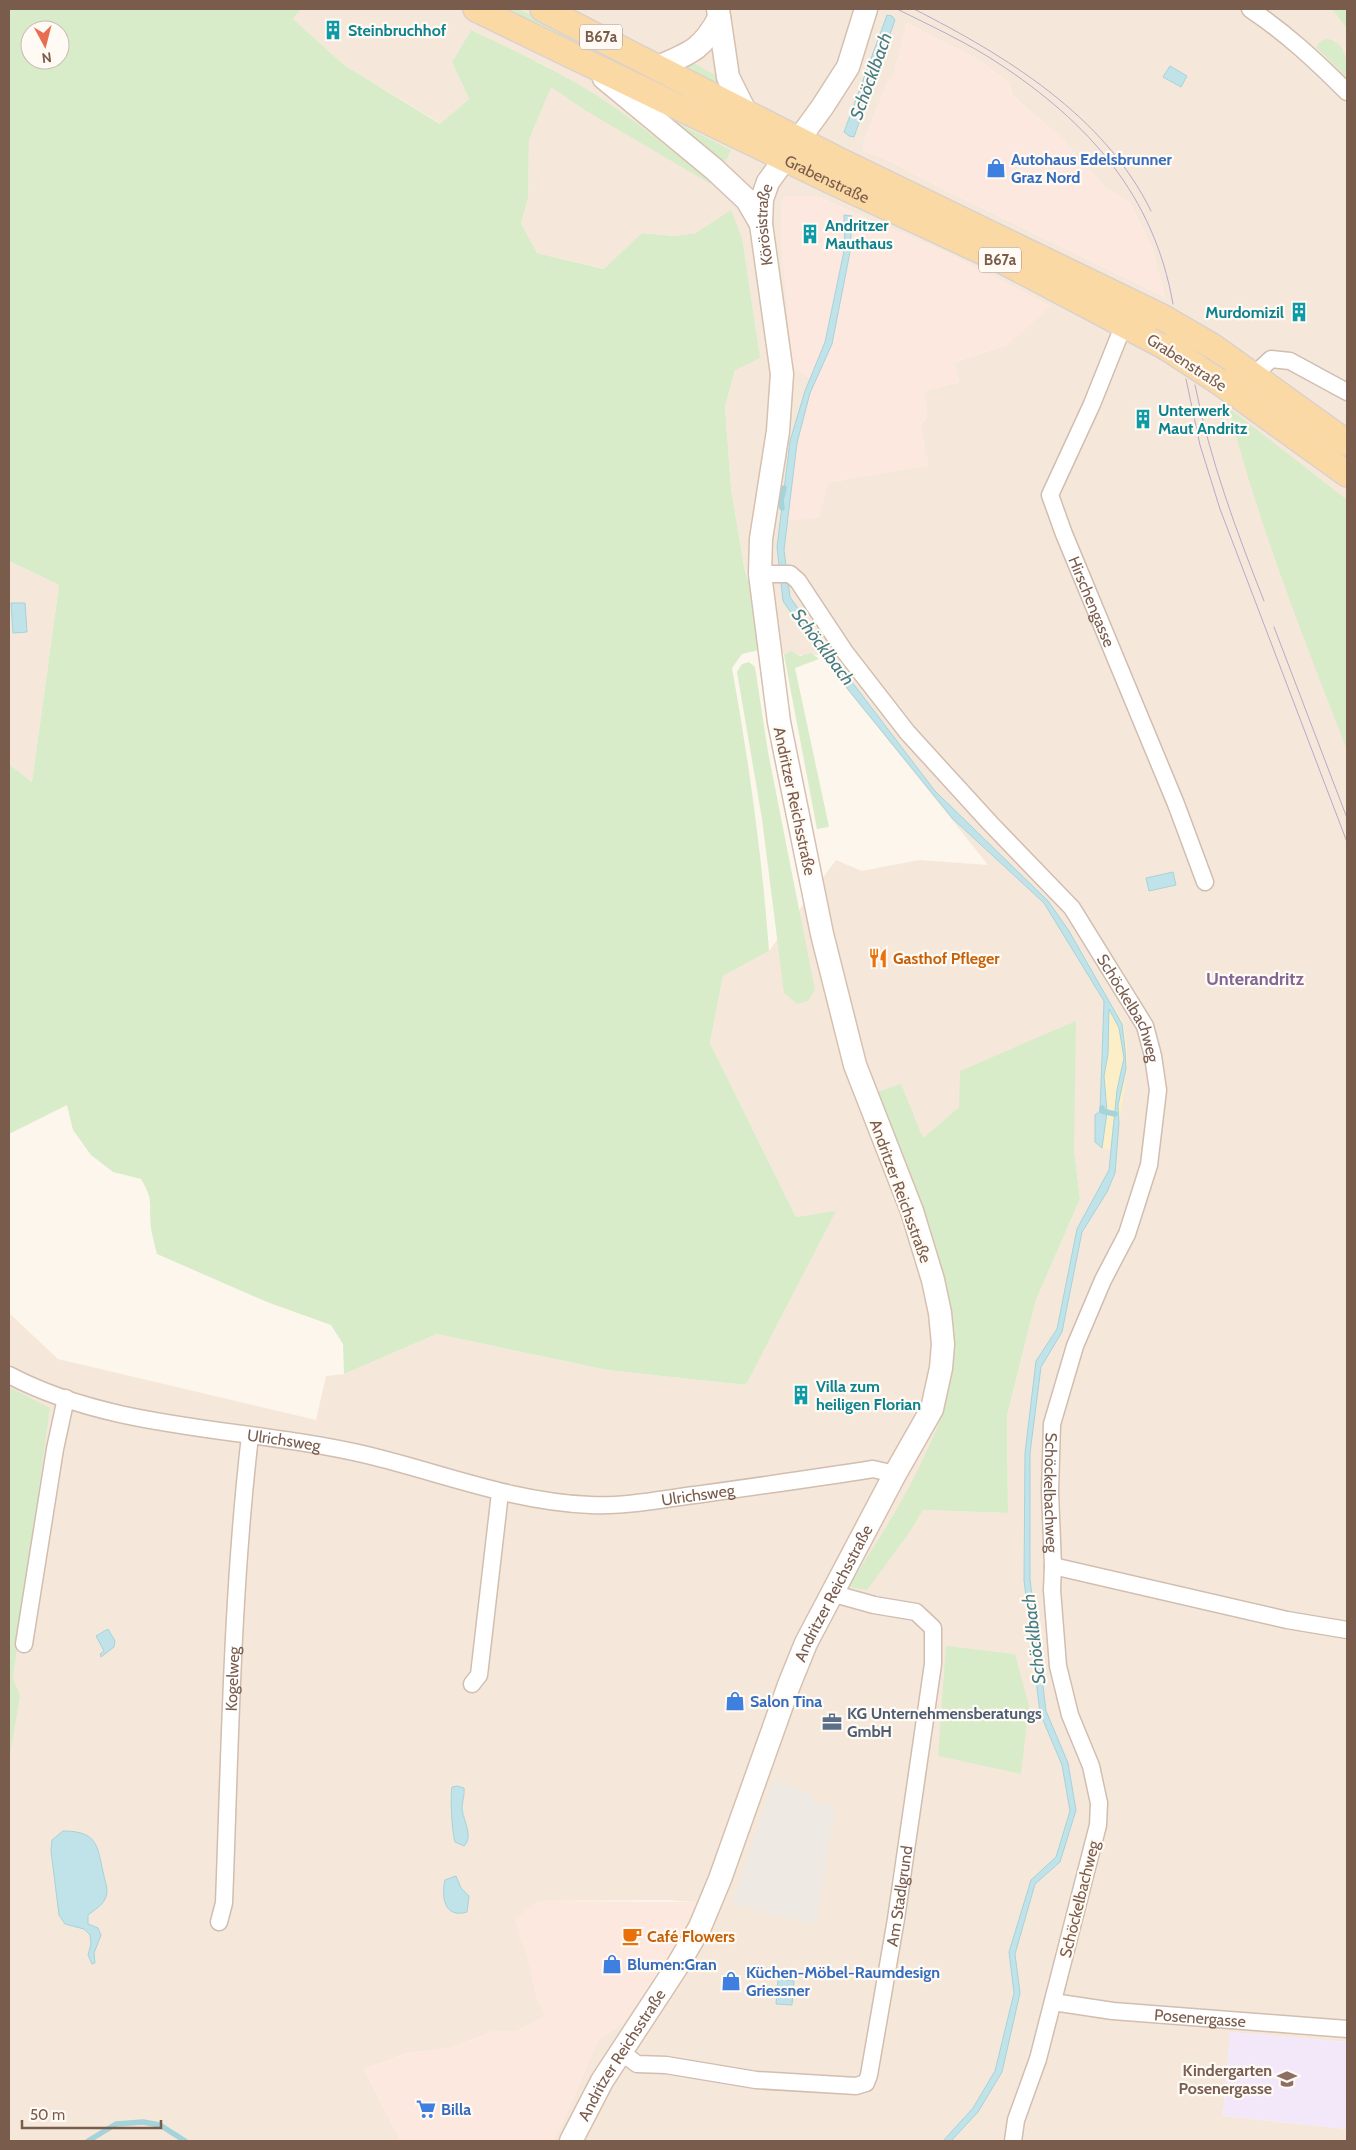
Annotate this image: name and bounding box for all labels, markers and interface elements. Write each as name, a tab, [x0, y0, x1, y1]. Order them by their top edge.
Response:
building icon: Steinbruchhof	[322, 19, 344, 41]
north arrow	[20, 20, 70, 70]
place label: Steinbruchhof	[348, 21, 447, 40]
road number: B67a	[580, 24, 622, 50]
water label: Schöcklbach	[845, 30, 897, 122]
text: N	[41, 48, 53, 67]
place label: Autohaus Edelsbrunner Graz Nord	[1011, 150, 1173, 187]
street label: Grabenstraße	[782, 151, 872, 207]
shop icon: Autohaus Edelsbrunner Graz Nord	[985, 157, 1007, 179]
street label: Körösistraße	[752, 181, 777, 267]
place label: Andritzer Mauthaus	[825, 216, 893, 253]
building icon: Andritzer Mauthaus	[799, 223, 821, 245]
road number: B67a	[979, 248, 1021, 272]
building icon: Murdomizil	[1288, 301, 1310, 323]
place label: Murdomizil	[1205, 303, 1284, 322]
street label: Grabenstraße	[1143, 330, 1230, 395]
place label: Unterwerk Maut Andritz	[1158, 401, 1248, 438]
building icon: Unterwerk Maut Andritz	[1132, 408, 1154, 430]
street label: Hirschengasse	[1064, 554, 1119, 650]
water label: Schöcklbach	[787, 604, 859, 690]
street label: Andritzer Reichsstraße	[770, 725, 820, 877]
restaurant icon: Gasthof Pfleger	[867, 947, 889, 969]
place label: Gasthof Pfleger	[893, 949, 1000, 968]
street label: Schöckelbachweg	[1093, 951, 1163, 1064]
district label: Unterandritz	[1206, 968, 1304, 990]
street label: Andritzer Reichsstraße	[866, 1117, 935, 1265]
place label: Villa zum heiligen Florian	[816, 1377, 921, 1414]
building icon: Villa zum heiligen Florian	[790, 1384, 812, 1406]
street label: Ulrichsweg	[246, 1426, 323, 1456]
street label: Schöckelbachweg	[1040, 1432, 1061, 1554]
street label: Ulrichsweg	[660, 1480, 737, 1510]
street label: Andritzer Reichsstraße	[791, 1522, 877, 1664]
water label: Schöcklbach	[1018, 1593, 1050, 1685]
street label: Kogelweg	[222, 1645, 244, 1712]
shop icon: Salon Tina	[724, 1690, 746, 1712]
place label: Salon Tina	[750, 1692, 822, 1711]
place label: KG Unternehmensberatungs GmbH	[847, 1704, 1042, 1741]
office icon: KG Unternehmensberatungs GmbH	[821, 1711, 843, 1733]
street label: Schöckelbachweg	[1056, 1838, 1103, 1960]
street label: Am Stadlgrund	[882, 1844, 917, 1948]
cafe icon: Café Flowers	[621, 1925, 643, 1947]
place label: Café Flowers	[647, 1927, 735, 1946]
shop icon: Blumen:Gran	[601, 1953, 623, 1975]
place label: Blumen:Gran	[627, 1955, 717, 1974]
place label: Küchen-Möbel-Raumdesign Griessner	[746, 1963, 940, 2000]
shop icon: Küchen-Möbel-Raumdesign Griessner	[720, 1970, 742, 1992]
street label: Andritzer Reichsstraße	[574, 1986, 670, 2124]
street label: Posenergasse	[1154, 2005, 1247, 2031]
place label: Kindergarten Posenergasse	[1178, 2061, 1272, 2098]
school or university icon: Kindergarten Posenergasse	[1276, 2068, 1298, 2090]
scale bar	[22, 2098, 161, 2130]
supermarket icon: Billa	[415, 2098, 437, 2120]
place label: Billa	[441, 2100, 471, 2119]
text: 50 m	[30, 2106, 65, 2124]

